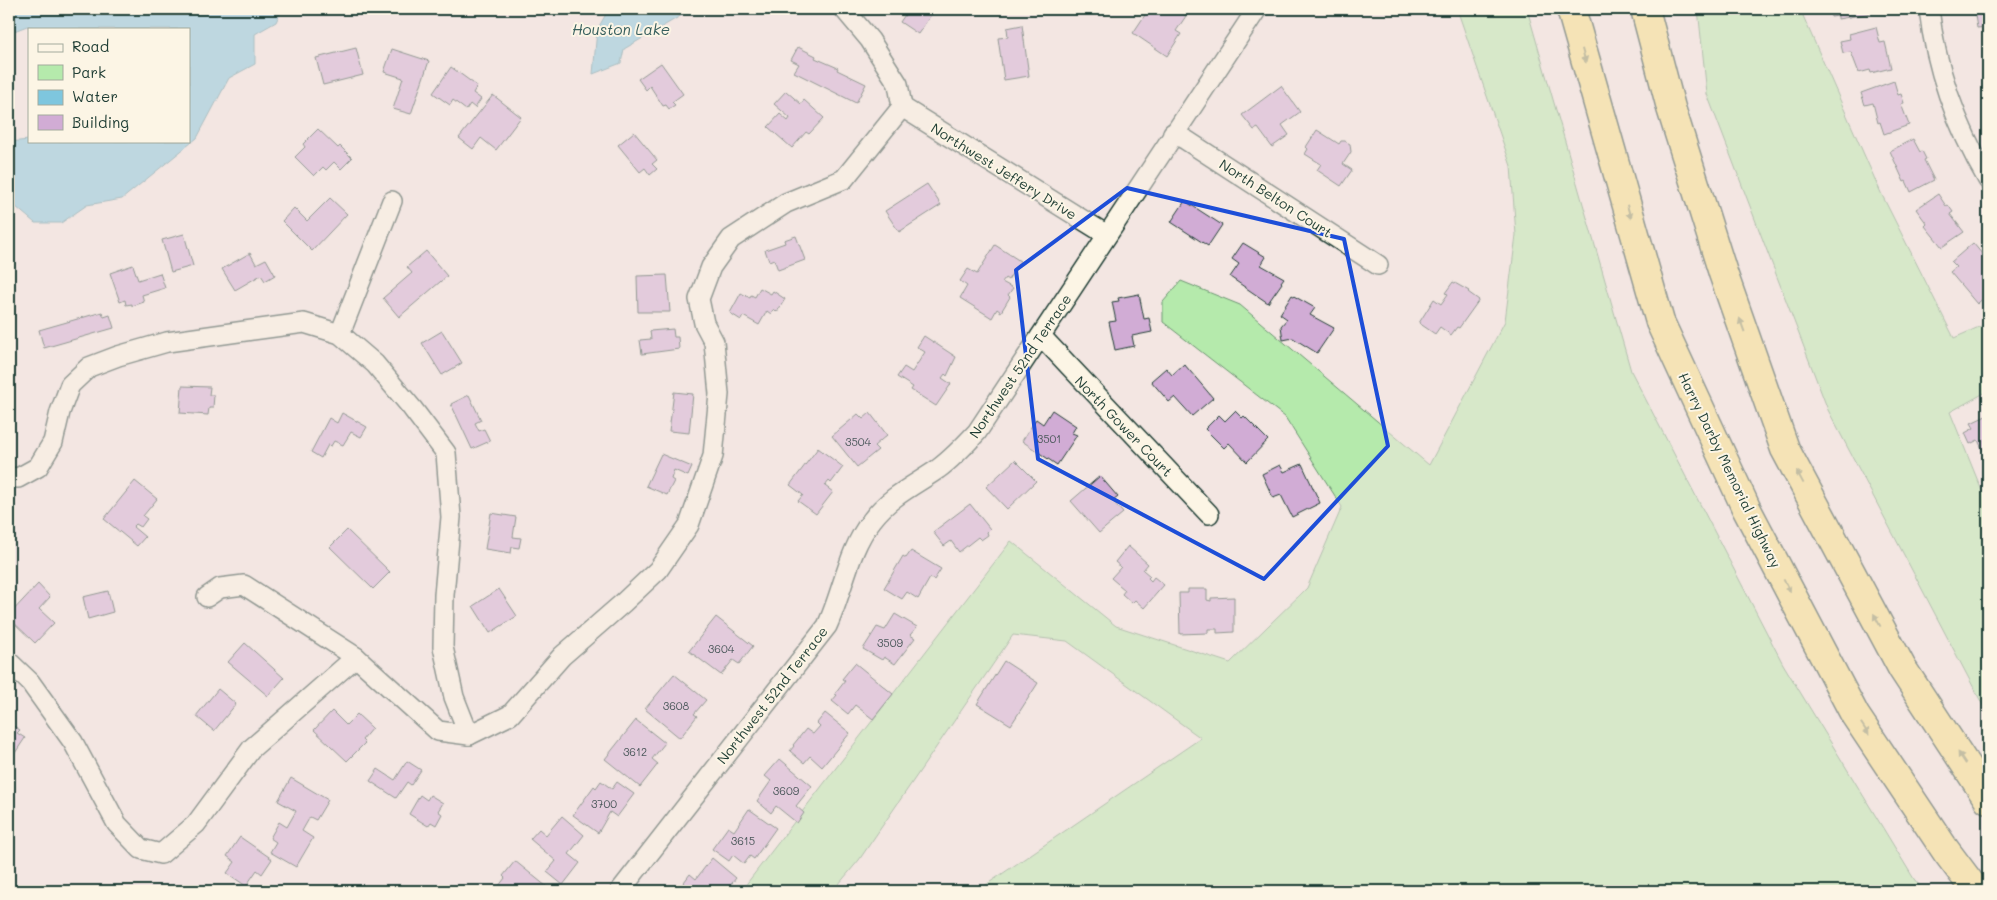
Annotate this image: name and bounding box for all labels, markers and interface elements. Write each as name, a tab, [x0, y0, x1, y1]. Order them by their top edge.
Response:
water label: Houston Lake	[572, 19, 670, 39]
legend	[28, 28, 190, 142]
text: Road	[72, 36, 109, 56]
one-way arrow	[1581, 48, 1589, 63]
text: Park	[72, 62, 106, 82]
text: Water	[72, 86, 118, 106]
text: Building	[72, 112, 129, 132]
street label: Northwest Jeffery Drive	[928, 118, 1080, 224]
street label: North Belton Court	[1216, 154, 1336, 242]
one-way arrow	[1625, 205, 1633, 220]
street label: Northwest 52nd Terrace	[965, 290, 1075, 442]
one-way arrow	[1737, 318, 1745, 333]
street label: Harry Darby Memorial Highway	[1674, 369, 1786, 571]
street label: North Gower Court	[1071, 372, 1177, 480]
house number: 3501	[1037, 431, 1061, 446]
house number: 3504	[845, 434, 872, 449]
one-way arrow	[1796, 469, 1804, 484]
one-way arrow	[1783, 579, 1791, 593]
one-way arrow	[1873, 613, 1881, 627]
street label: Northwest 52nd Terrace	[712, 622, 832, 768]
house number: 3509	[877, 635, 904, 650]
house number: 3604	[708, 641, 735, 656]
house number: 3608	[663, 698, 690, 713]
one-way arrow	[1860, 722, 1870, 735]
house number: 3612	[623, 744, 647, 759]
one-way arrow	[1957, 752, 1966, 765]
house number: 3609	[773, 783, 800, 798]
house number: 3700	[591, 796, 617, 811]
house number: 3615	[731, 833, 755, 848]

